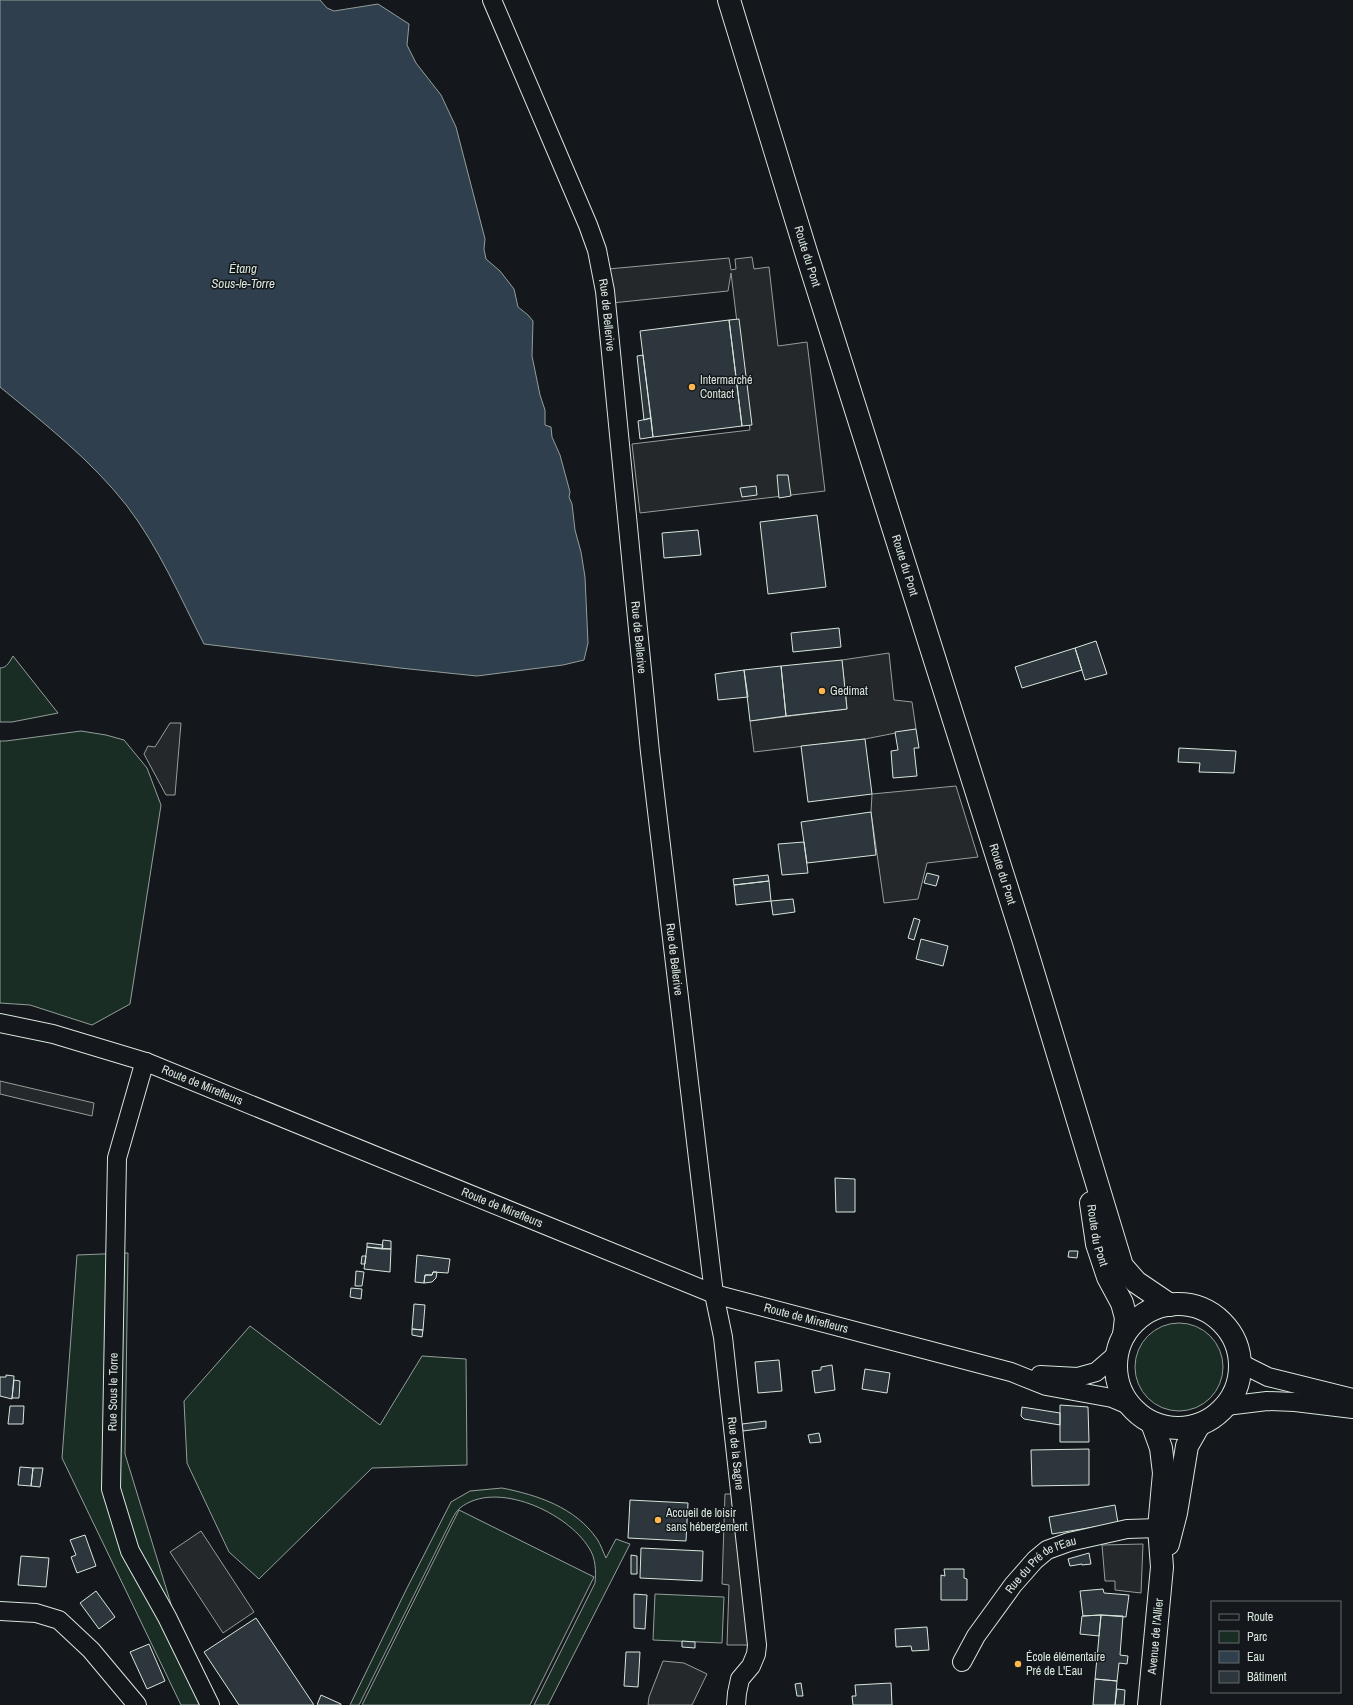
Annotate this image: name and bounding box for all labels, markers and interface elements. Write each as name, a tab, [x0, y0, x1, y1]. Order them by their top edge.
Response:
street label: Route du Pont	[790, 224, 825, 289]
water label: Étang Sous-le-Torre	[211, 260, 275, 292]
street label: Rue de Bellerive	[595, 277, 619, 352]
place label: Intermarché Contact	[700, 372, 753, 402]
marker: Intermarché Contact	[687, 382, 697, 392]
street label: Route du Pont	[888, 533, 922, 598]
street label: Rue de Bellerive	[627, 600, 650, 674]
place label: Gedimat	[830, 683, 868, 699]
marker: Gedimat	[817, 686, 827, 696]
street label: Route du Pont	[985, 842, 1020, 907]
street label: Rue de Bellerive	[662, 922, 687, 997]
street label: Route de Mirefleurs	[159, 1061, 245, 1109]
street label: Route de Mirefleurs	[459, 1184, 545, 1231]
street label: Route du Pont	[1083, 1203, 1112, 1269]
street label: Route de Mirefleurs	[762, 1299, 850, 1337]
street label: Rue Sous le Torre	[104, 1353, 122, 1431]
street label: Rue de la Sagne	[724, 1416, 748, 1491]
place label: Accueil de loisir sans hébergement	[665, 1505, 748, 1535]
marker: Accueil de loisir sans hébergement	[653, 1515, 663, 1525]
street label: Rue du Pré de l'Eau	[1002, 1533, 1078, 1597]
street label: Avenue de l'Allier	[1144, 1597, 1167, 1676]
legend	[1211, 1601, 1341, 1693]
text: Route	[1247, 1609, 1273, 1625]
text: Parc	[1247, 1629, 1267, 1645]
place label: École élémentaire Pré de L'Eau	[1026, 1649, 1105, 1679]
text: Eau	[1247, 1649, 1265, 1665]
marker: École élémentaire Pré de L'Eau	[1013, 1659, 1023, 1669]
text: Bâtiment	[1247, 1669, 1287, 1685]

